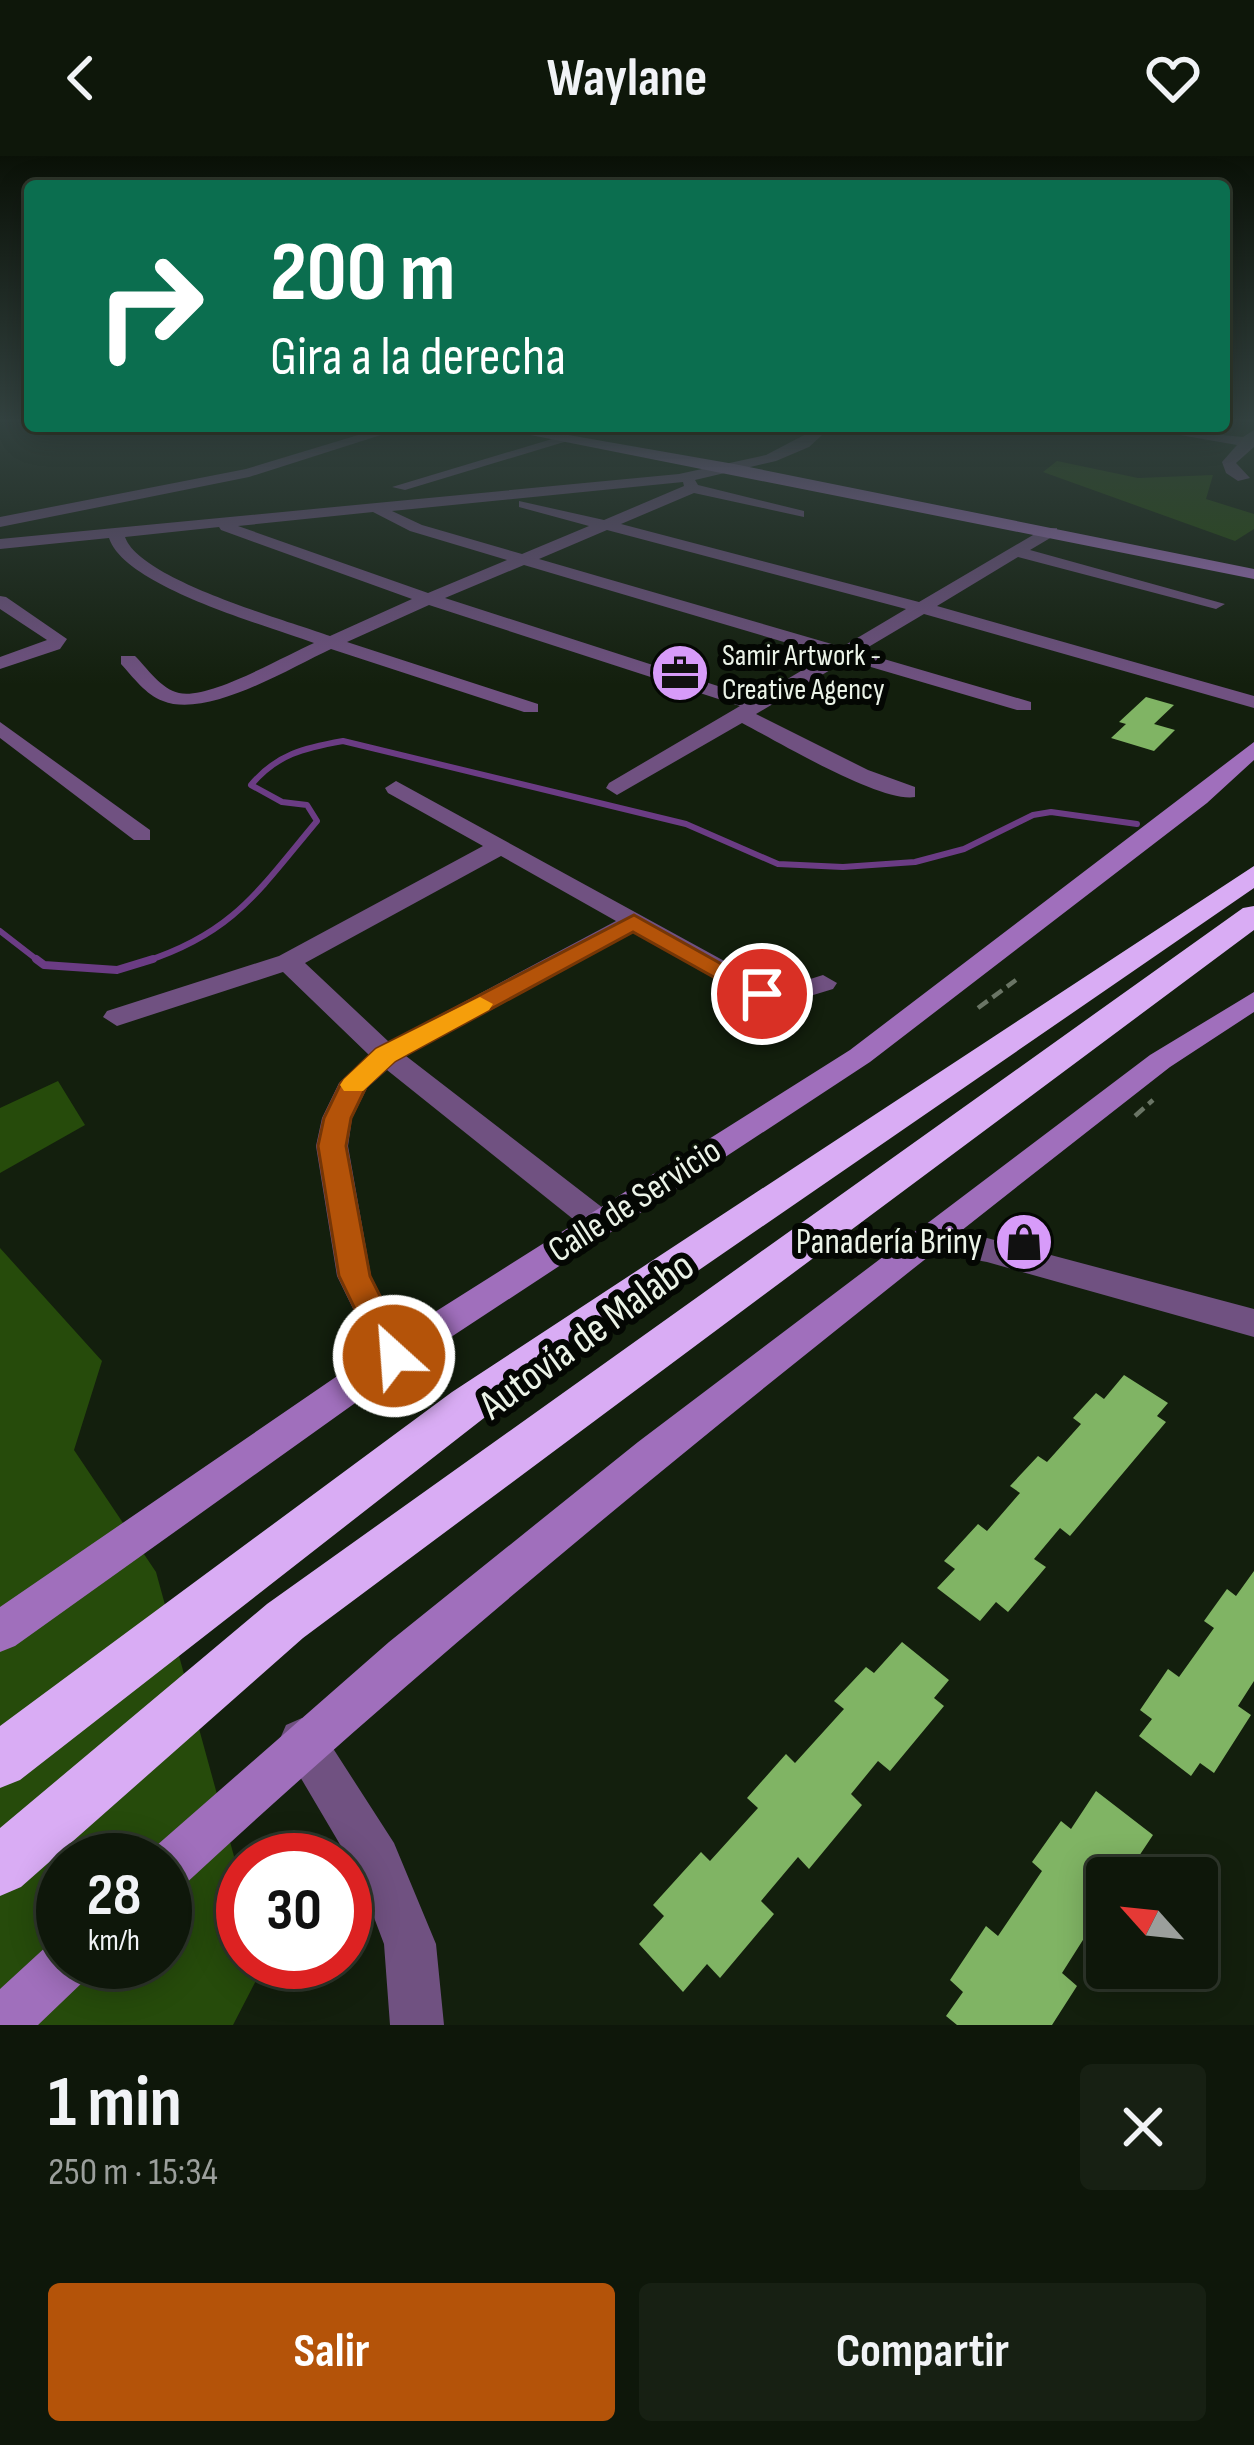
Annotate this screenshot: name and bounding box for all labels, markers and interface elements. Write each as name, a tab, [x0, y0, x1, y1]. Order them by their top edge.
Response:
icon: back	[48, 45, 114, 111]
icon: heart	[1140, 45, 1206, 111]
text: Waylane	[547, 46, 707, 111]
text: 200 m	[270, 223, 456, 324]
icon: right	[72, 228, 228, 384]
text: Gira a la derecha	[270, 325, 566, 390]
place label: Samir Artwork - Creative Agency	[722, 638, 885, 708]
office icon: Samir Artwork - Creative Agency	[649, 642, 711, 704]
pin	[711, 943, 813, 1045]
icon: arrive	[729, 961, 795, 1027]
street label: Calle de Servicio	[541, 1129, 729, 1273]
shop icon: Panadería Briny	[993, 1211, 1055, 1273]
place label: Panadería Briny	[796, 1221, 982, 1264]
street label: Autovía de Malabo	[469, 1241, 704, 1432]
position arrow	[331, 1293, 457, 1419]
speed limit sign: 30	[216, 1833, 372, 1989]
north arrow	[1086, 1857, 1218, 1989]
map controls	[1086, 1857, 1218, 1989]
text: 28	[87, 1860, 141, 1932]
text: km/h	[88, 1923, 140, 1959]
text: 1 min	[48, 2060, 182, 2147]
button: close	[1080, 2064, 1206, 2190]
text: 250 m · 15:34	[48, 2149, 218, 2196]
button: Salir	[48, 2283, 615, 2421]
button: Compartir	[639, 2283, 1206, 2421]

